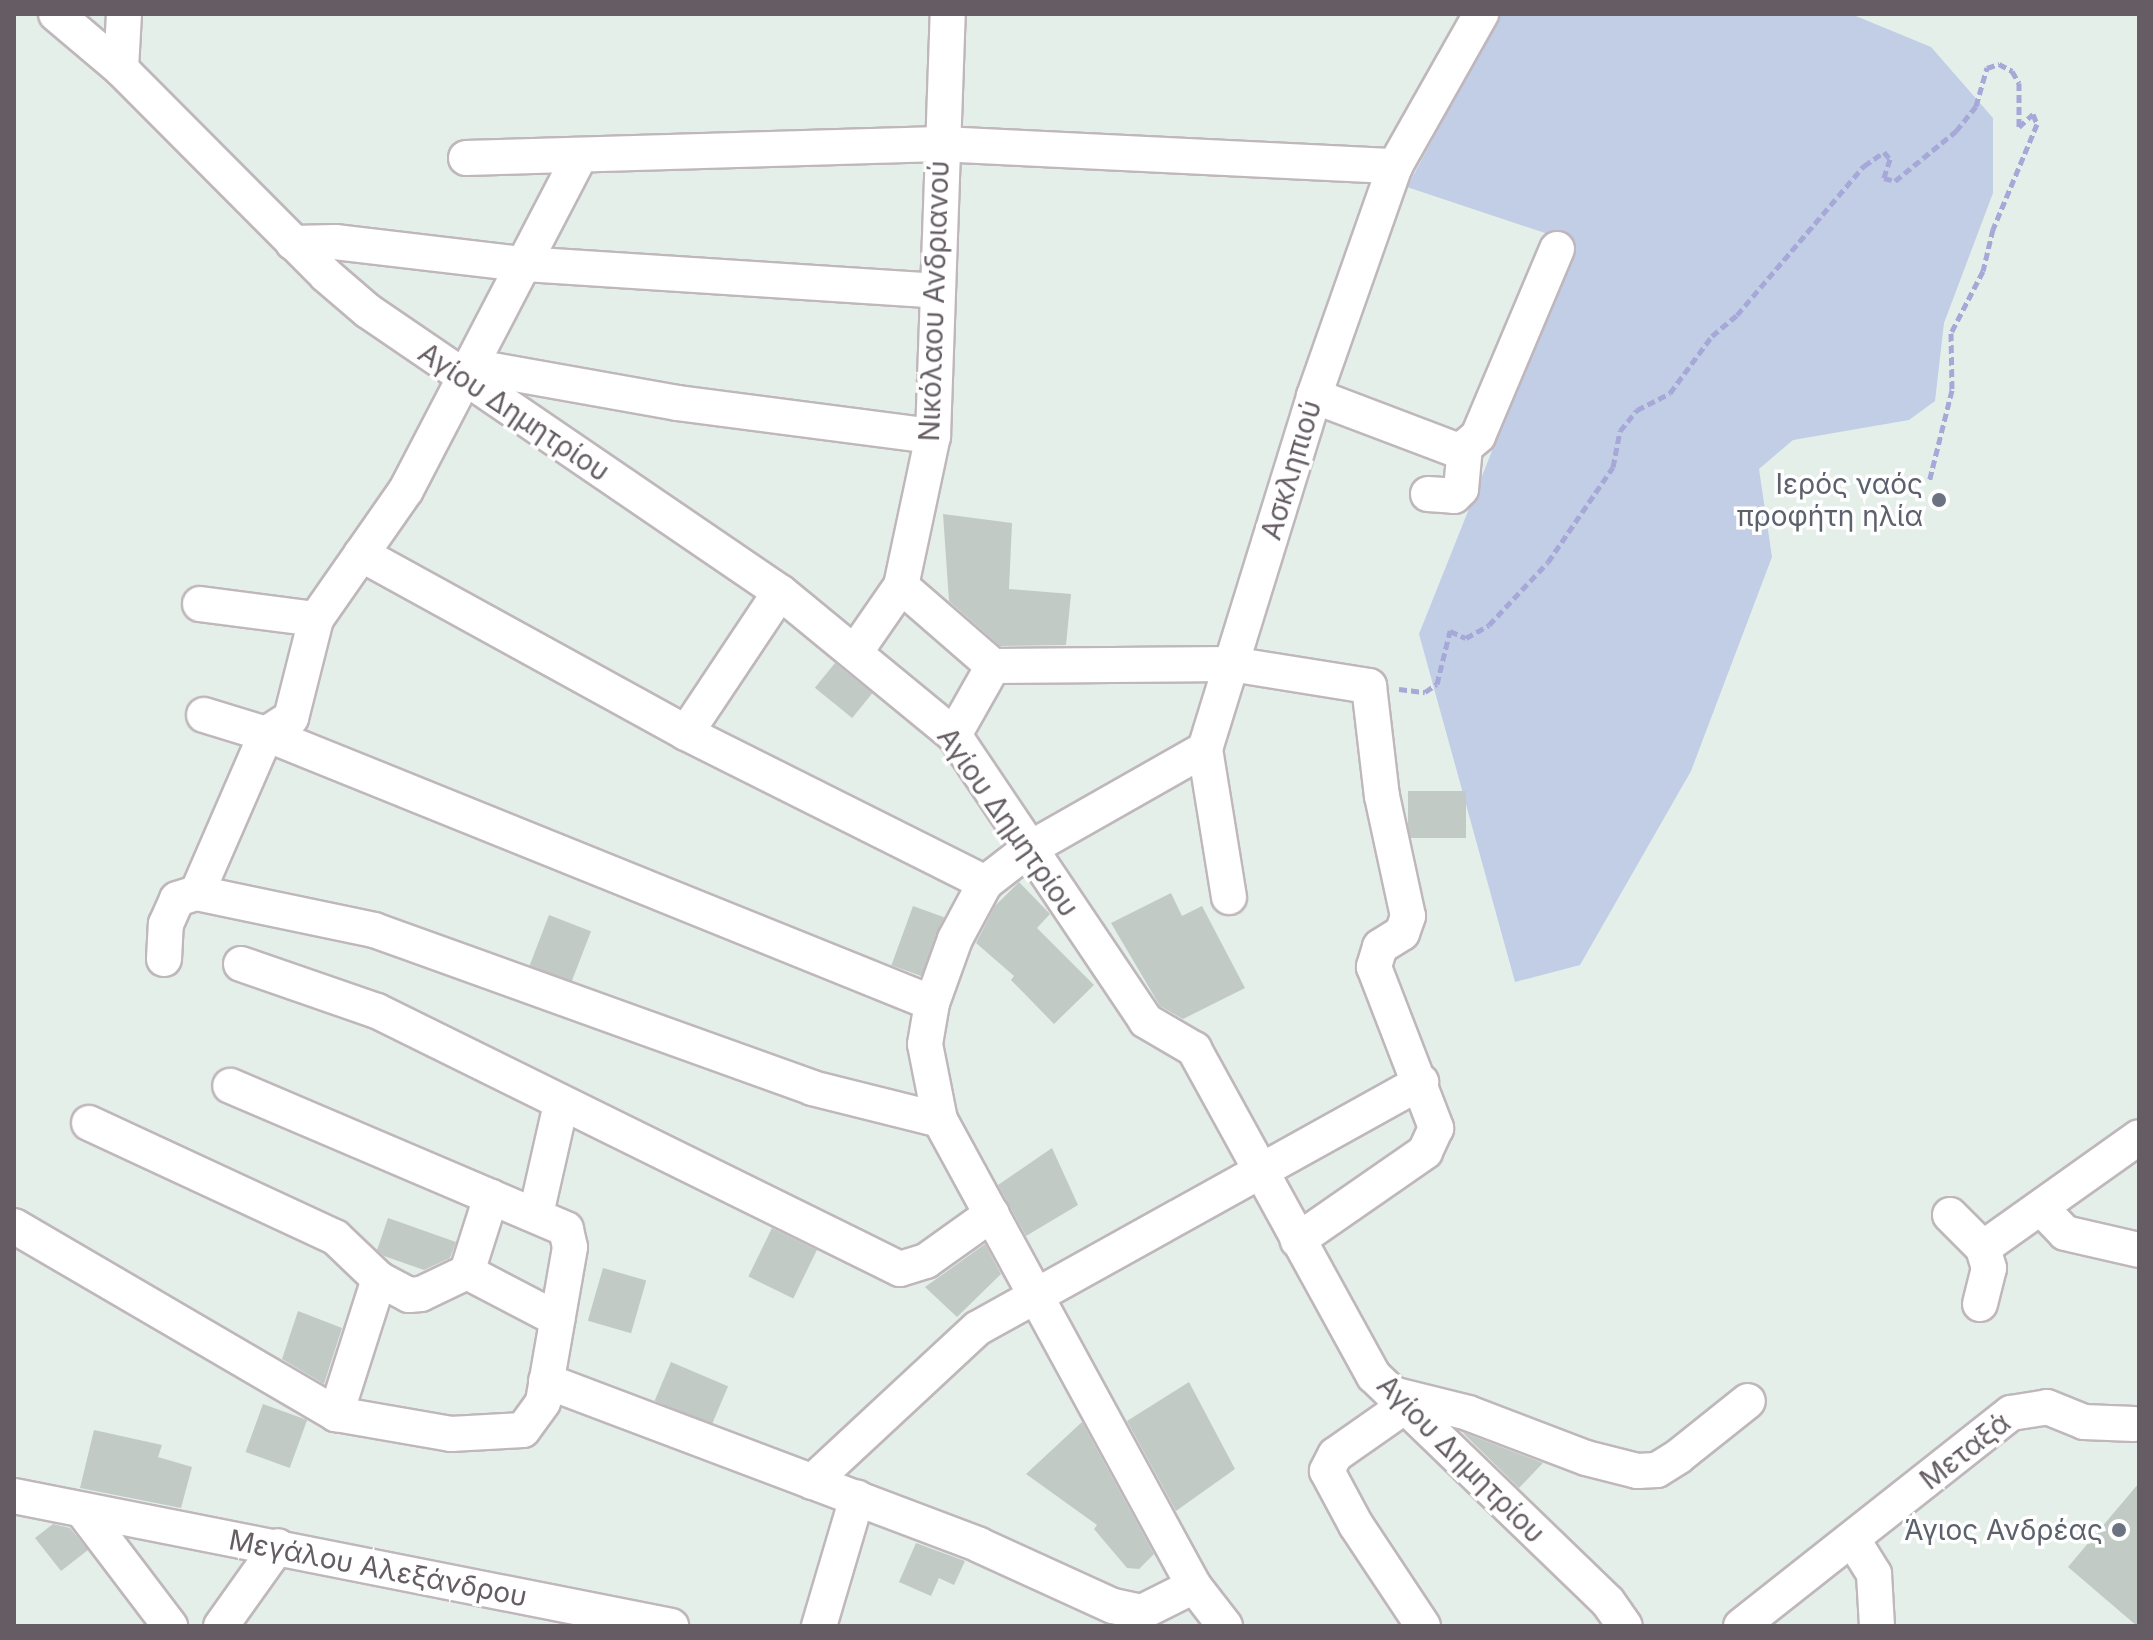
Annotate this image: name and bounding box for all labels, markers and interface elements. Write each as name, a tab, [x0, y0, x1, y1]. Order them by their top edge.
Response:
street label: Νικόλαου Ανδριανού	[912, 160, 956, 442]
street label: Αγίου Δημητρίου	[412, 336, 616, 488]
street label: Ασκληπιού	[1254, 396, 1328, 544]
place label: Ιερός ναός προφήτη ηλία	[1737, 467, 1923, 533]
marker: Ιερός ναός προφήτη ηλία	[1930, 491, 1948, 509]
street label: Αγίου Δημητρίου	[930, 721, 1086, 923]
street label: Αγίου Δημητρίου	[1370, 1368, 1552, 1550]
street label: Μεταξά	[1913, 1405, 2017, 1497]
place label: Άγιος Ανδρέας	[1904, 1513, 2103, 1547]
marker: Άγιος Ανδρέας	[2110, 1521, 2128, 1539]
street label: Μεγάλου Αλεξάνδρου	[226, 1523, 530, 1613]

